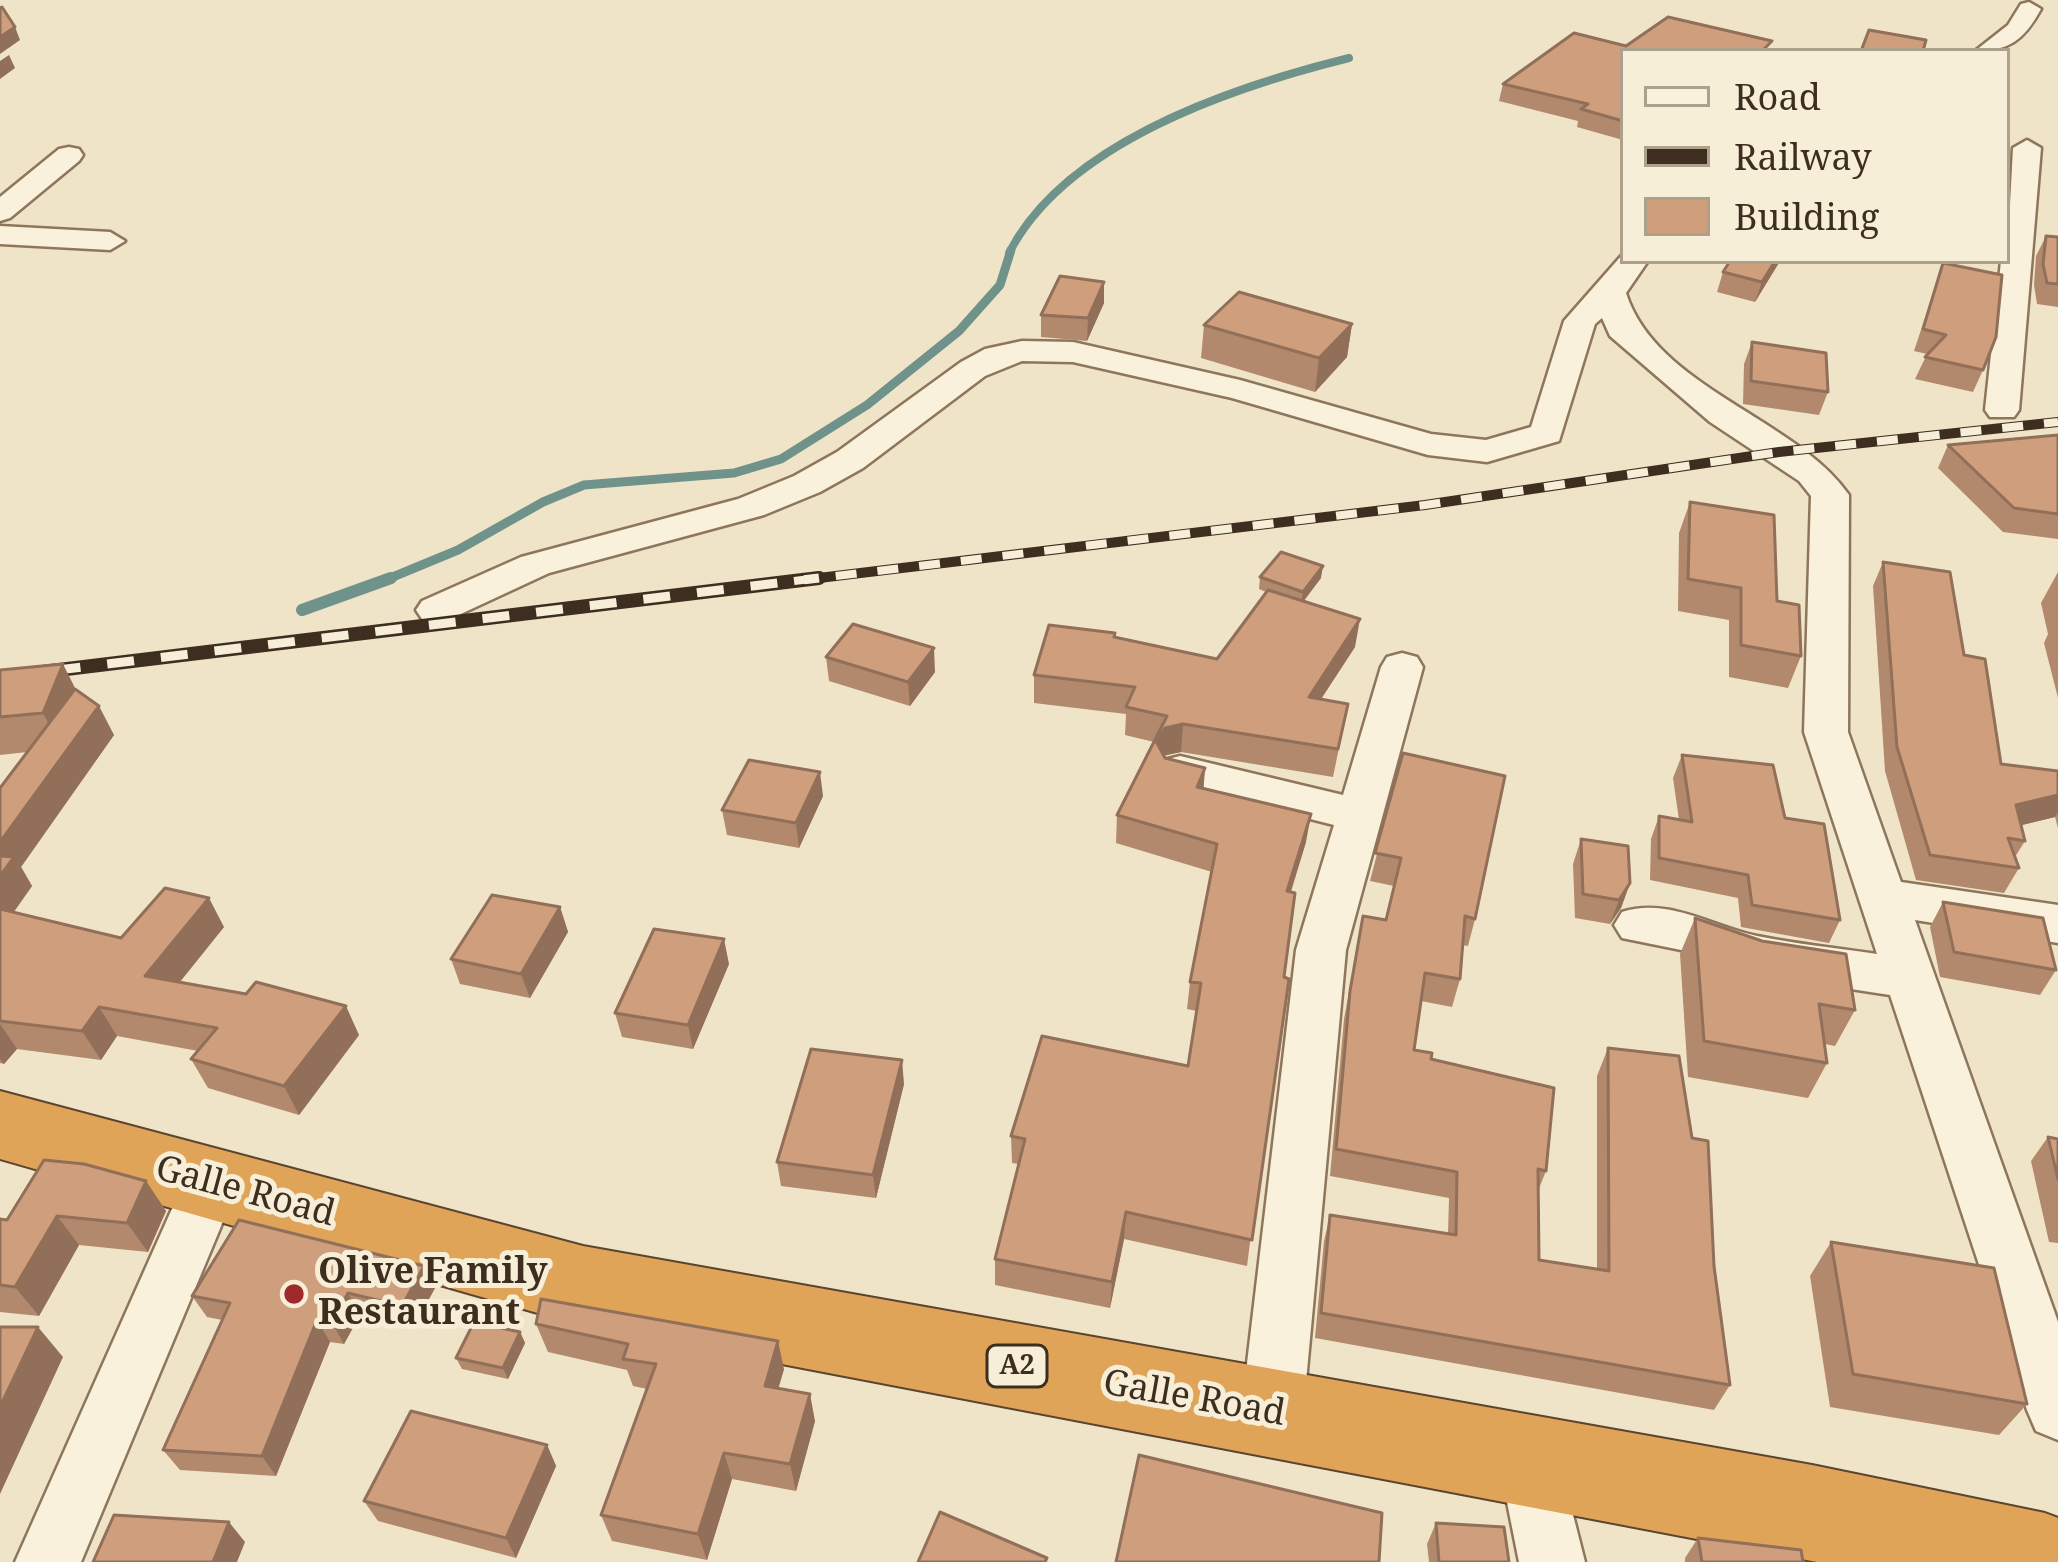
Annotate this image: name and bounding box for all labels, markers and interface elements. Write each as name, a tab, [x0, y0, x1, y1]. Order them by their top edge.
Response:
legend	[1620, 48, 2010, 264]
text: Road	[1734, 72, 1821, 121]
text: Railway	[1734, 132, 1871, 181]
text: Building	[1734, 192, 1879, 241]
street label: Galle Road	[151, 1147, 339, 1237]
place label: Olive Family Restaurant	[318, 1251, 548, 1336]
marker: Olive Family Restaurant	[281, 1281, 307, 1307]
road number: A2	[987, 1345, 1047, 1387]
street label: Galle Road	[1100, 1362, 1288, 1436]

